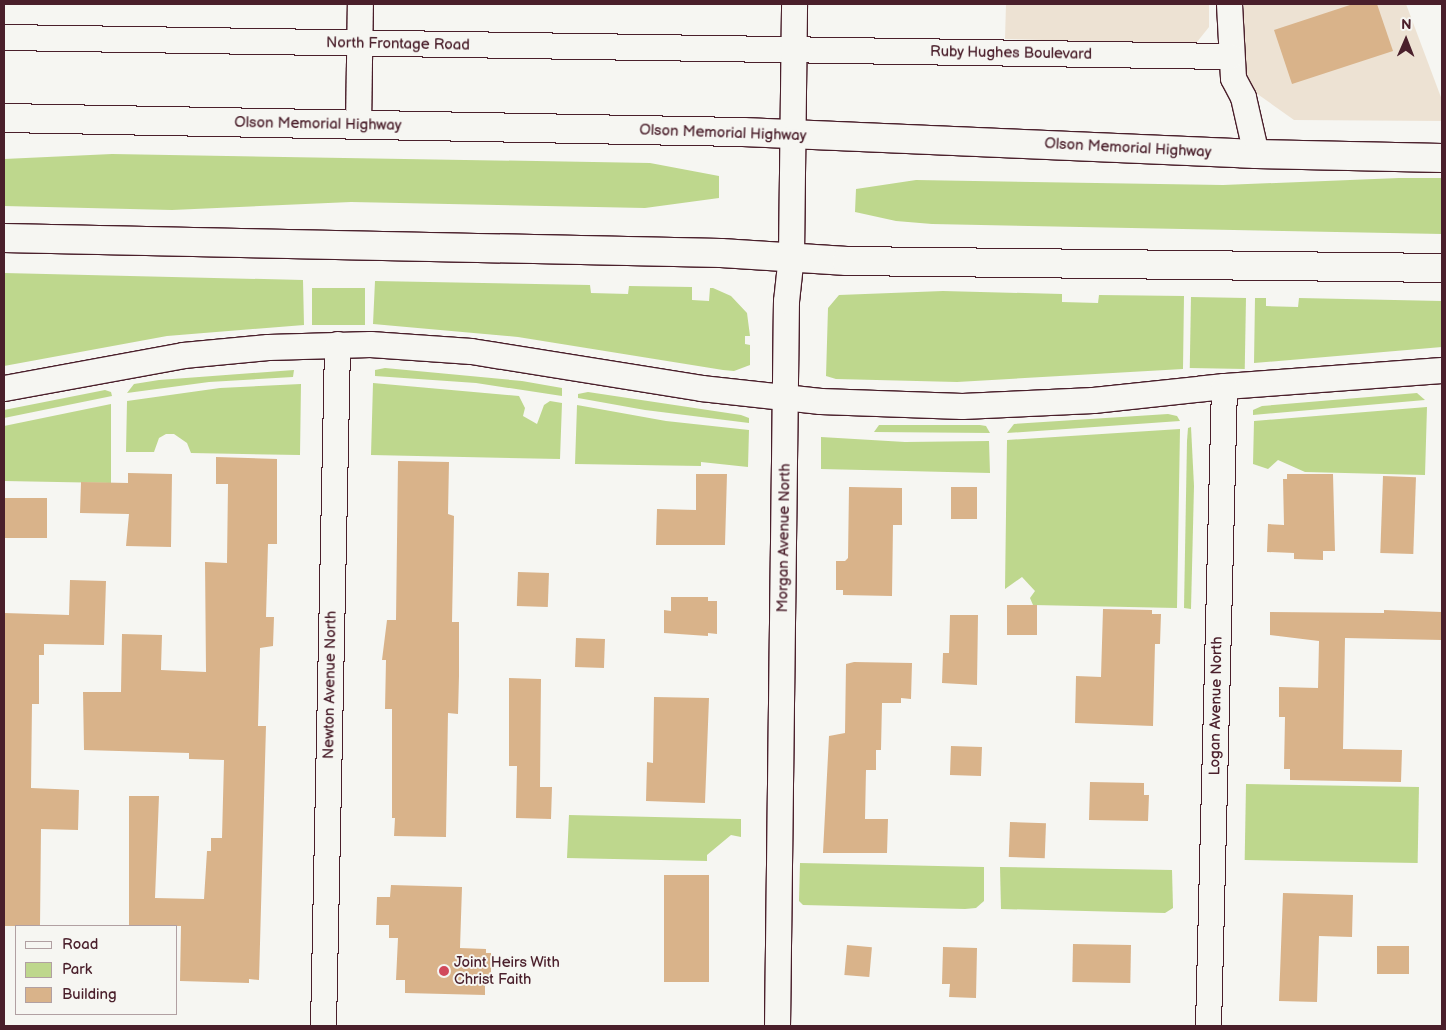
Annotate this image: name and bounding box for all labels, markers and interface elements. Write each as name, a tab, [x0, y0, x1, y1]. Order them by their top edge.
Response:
north arrow	[1381, 15, 1431, 65]
text: N	[1401, 16, 1412, 33]
street label: North Frontage Road	[326, 34, 470, 54]
street label: Ruby Hughes Boulevard	[929, 43, 1093, 63]
street label: Olson Memorial Highway	[234, 114, 402, 134]
street label: Olson Memorial Highway	[639, 121, 807, 145]
street label: Olson Memorial Highway	[1044, 135, 1212, 161]
street label: Morgan Avenue North	[774, 463, 794, 613]
street label: Newton Avenue North	[320, 611, 340, 759]
street label: Logan Avenue North	[1206, 636, 1226, 776]
legend	[15, 925, 178, 1015]
text: Road	[62, 935, 98, 954]
place label: Joint Heirs With Christ Faith	[454, 953, 560, 988]
text: Park	[62, 960, 92, 979]
marker: Joint Heirs With Christ Faith	[438, 965, 450, 977]
text: Building	[62, 985, 117, 1004]

